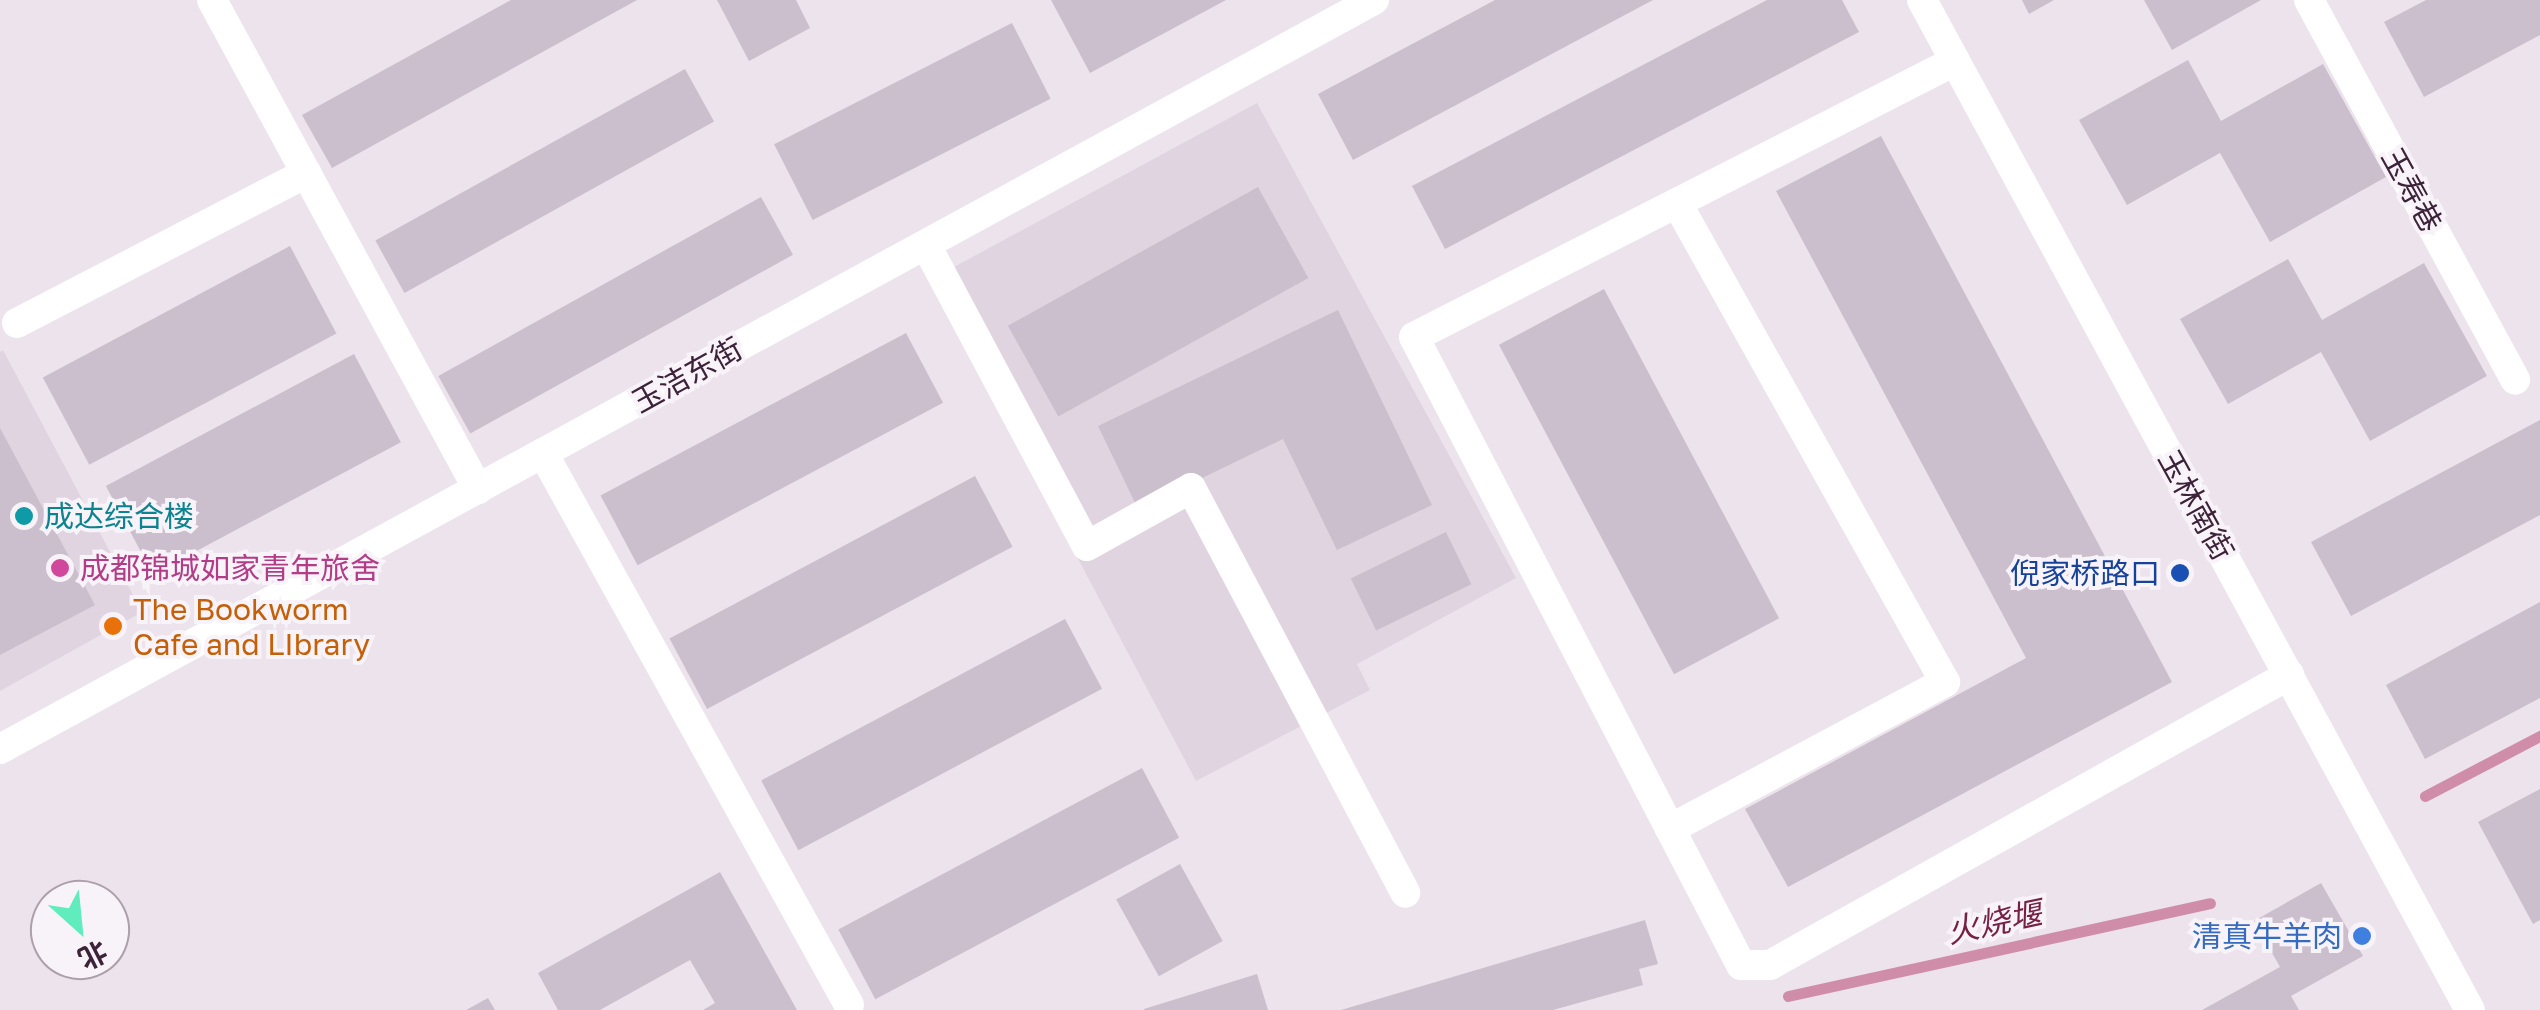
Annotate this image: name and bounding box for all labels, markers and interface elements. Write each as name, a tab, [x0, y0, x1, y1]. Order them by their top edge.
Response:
street label: 玉寿巷	[2374, 142, 2450, 238]
street label: 玉洁东街	[626, 330, 748, 420]
street label: 玉林南街	[2151, 444, 2241, 566]
place label: 成达综合楼	[44, 498, 194, 534]
marker: 成达综合楼	[13, 505, 35, 527]
place label: 成都锦城如家青年旅舍	[80, 550, 380, 586]
place label: 倪家桥路口	[2010, 555, 2160, 591]
marker: 成都锦城如家青年旅舍	[49, 557, 71, 579]
marker: 倪家桥路口	[2169, 562, 2191, 584]
place label: The Bookworm Cafe and LIbrary	[133, 591, 370, 662]
marker: The Bookworm Cafe and LIbrary	[102, 615, 124, 637]
north arrow	[30, 880, 130, 980]
water label: 火烧堰	[1943, 893, 2045, 951]
place label: 清真牛羊肉	[2192, 918, 2342, 954]
marker: 清真牛羊肉	[2351, 925, 2373, 947]
text: 北	[73, 934, 113, 976]

